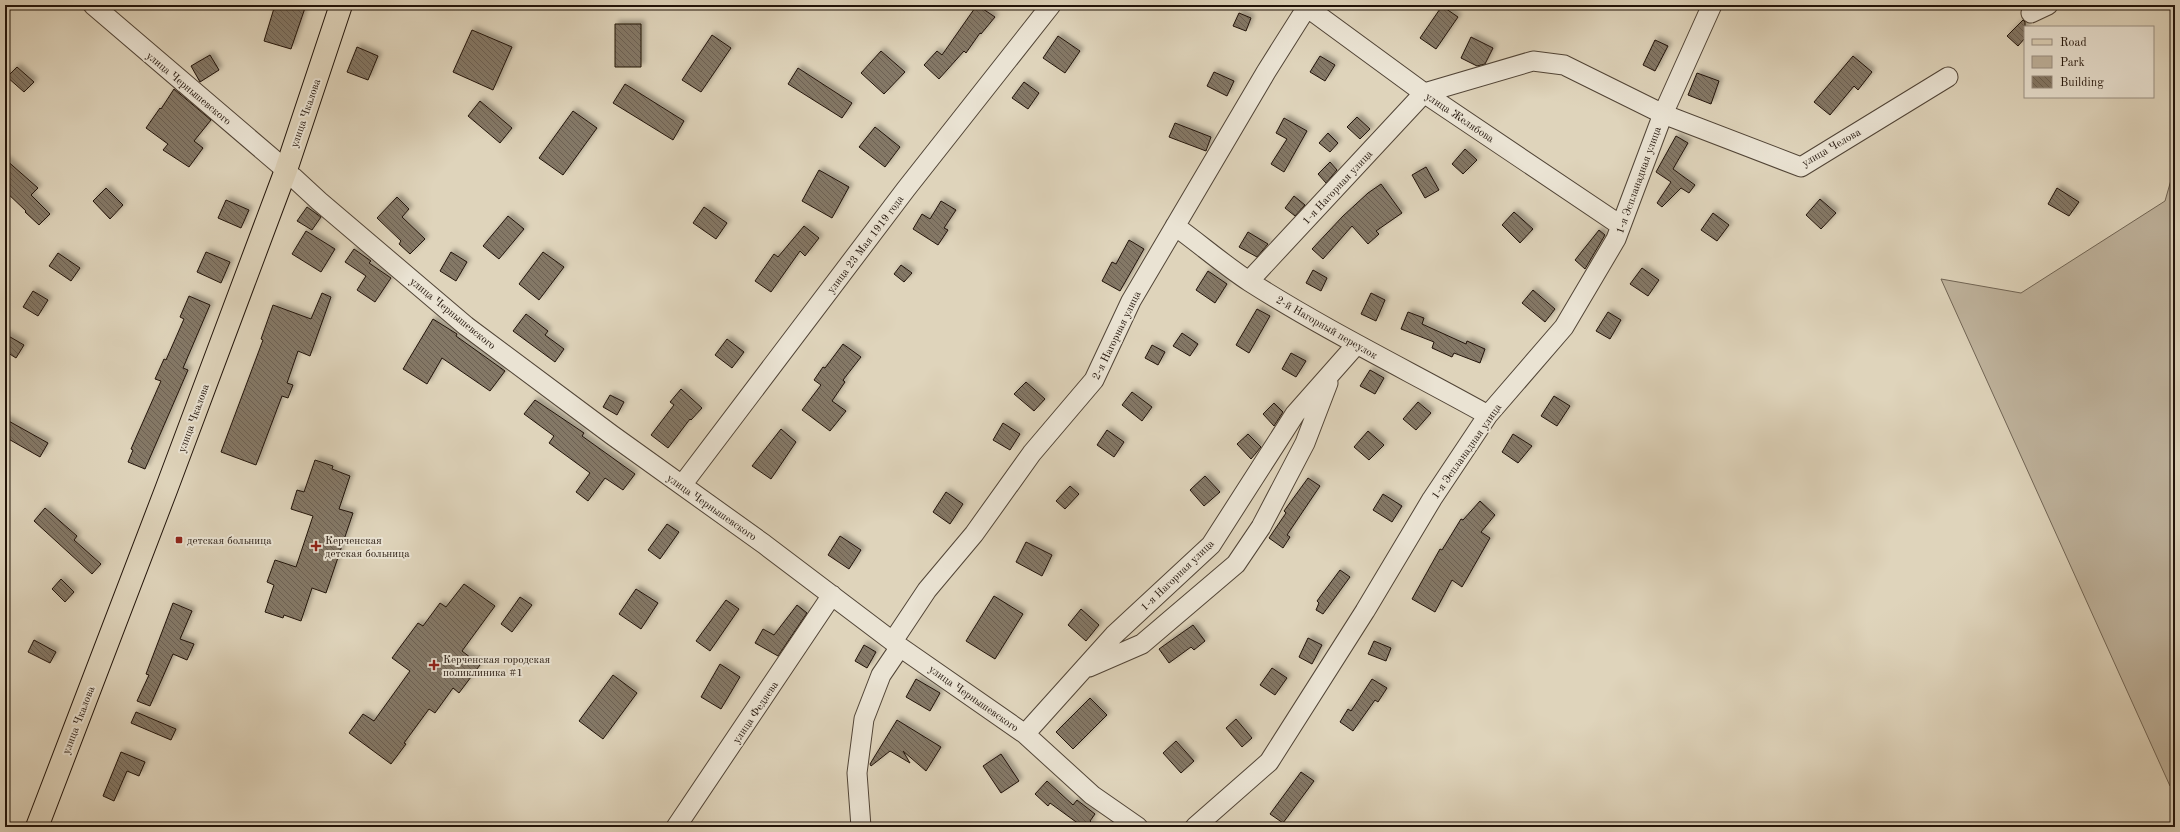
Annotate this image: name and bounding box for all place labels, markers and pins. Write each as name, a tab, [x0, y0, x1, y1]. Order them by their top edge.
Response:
marker: детская больница	[174, 535, 184, 545]
place label: детская больница	[187, 536, 272, 547]
place label: Керченская детская больница	[325, 536, 410, 560]
marker: Керченская детская больница	[310, 540, 322, 552]
place label: Керченская городская поликлиника #1	[443, 655, 551, 679]
marker: Керченская городская поликлиника #1	[428, 659, 440, 671]

